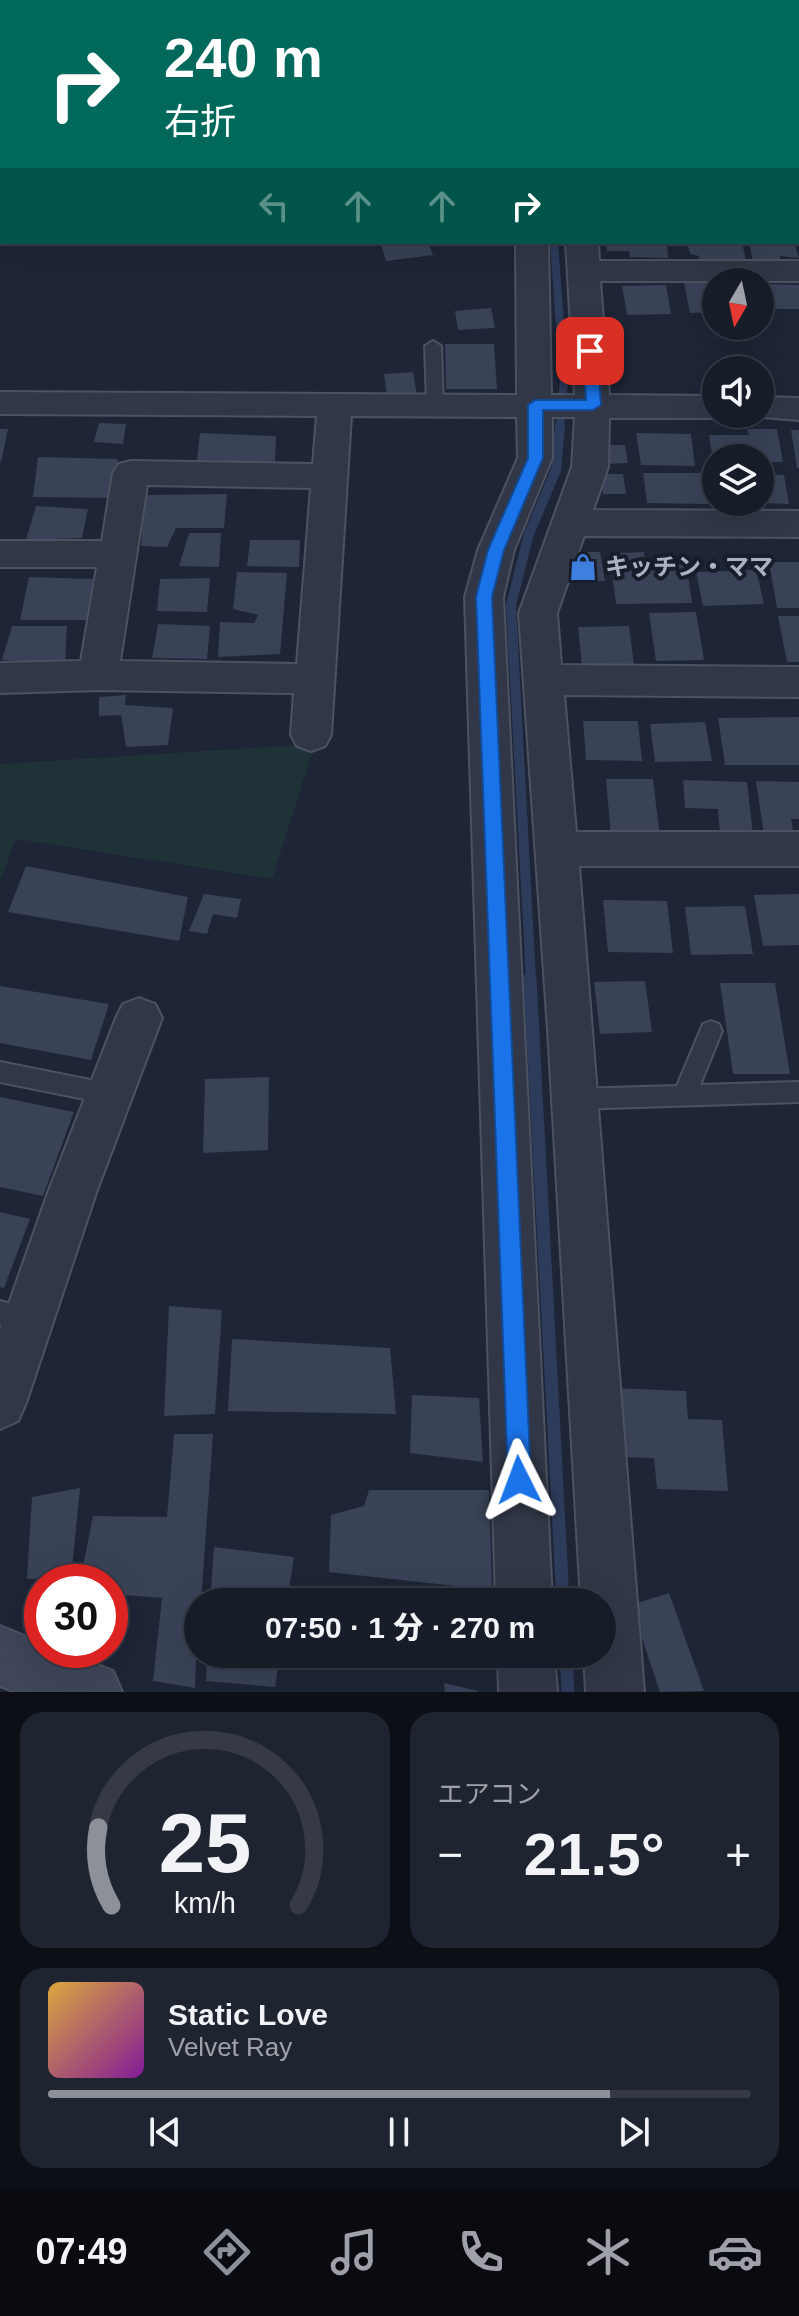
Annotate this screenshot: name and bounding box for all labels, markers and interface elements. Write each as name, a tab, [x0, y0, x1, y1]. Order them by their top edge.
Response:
text: 240 m	[164, 26, 323, 89]
icon: right	[32, 32, 136, 136]
text: 右折	[164, 101, 236, 142]
icon: left	[252, 184, 296, 228]
icon: ahead	[336, 184, 380, 228]
icon: ahead	[420, 184, 464, 228]
icon: right	[504, 184, 548, 228]
north arrow	[702, 268, 774, 340]
map controls	[702, 268, 774, 516]
pin	[556, 317, 624, 385]
icon: arrive	[568, 329, 612, 373]
button: sound	[702, 356, 774, 428]
button: layers	[702, 444, 774, 516]
shop icon: キッチン・ママ	[568, 552, 598, 582]
place label: キッチン・ママ	[605, 553, 773, 580]
position arrow	[477, 1438, 561, 1522]
speed limit sign: 30	[24, 1564, 128, 1668]
text: 07:50 · 1 分 · 270 m	[265, 1611, 535, 1644]
text: エアコン	[438, 1779, 542, 1809]
text: 25	[158, 1797, 251, 1890]
text: 21.5°	[524, 1821, 665, 1888]
text: −	[438, 1830, 463, 1879]
text: +	[725, 1830, 751, 1879]
text: km/h	[174, 1887, 236, 1919]
text: Static Love	[168, 1998, 328, 2031]
text: Velvet Ray	[168, 2032, 292, 2062]
icon: previous	[143, 2110, 187, 2154]
icon: pause	[377, 2110, 421, 2154]
icon: next	[612, 2110, 656, 2154]
icon: directions	[199, 2224, 255, 2280]
icon: music	[326, 2224, 382, 2280]
icon: phone	[453, 2224, 509, 2280]
icon: climate	[580, 2224, 636, 2280]
icon: car	[707, 2224, 763, 2280]
text: 07:49	[36, 2231, 128, 2272]

